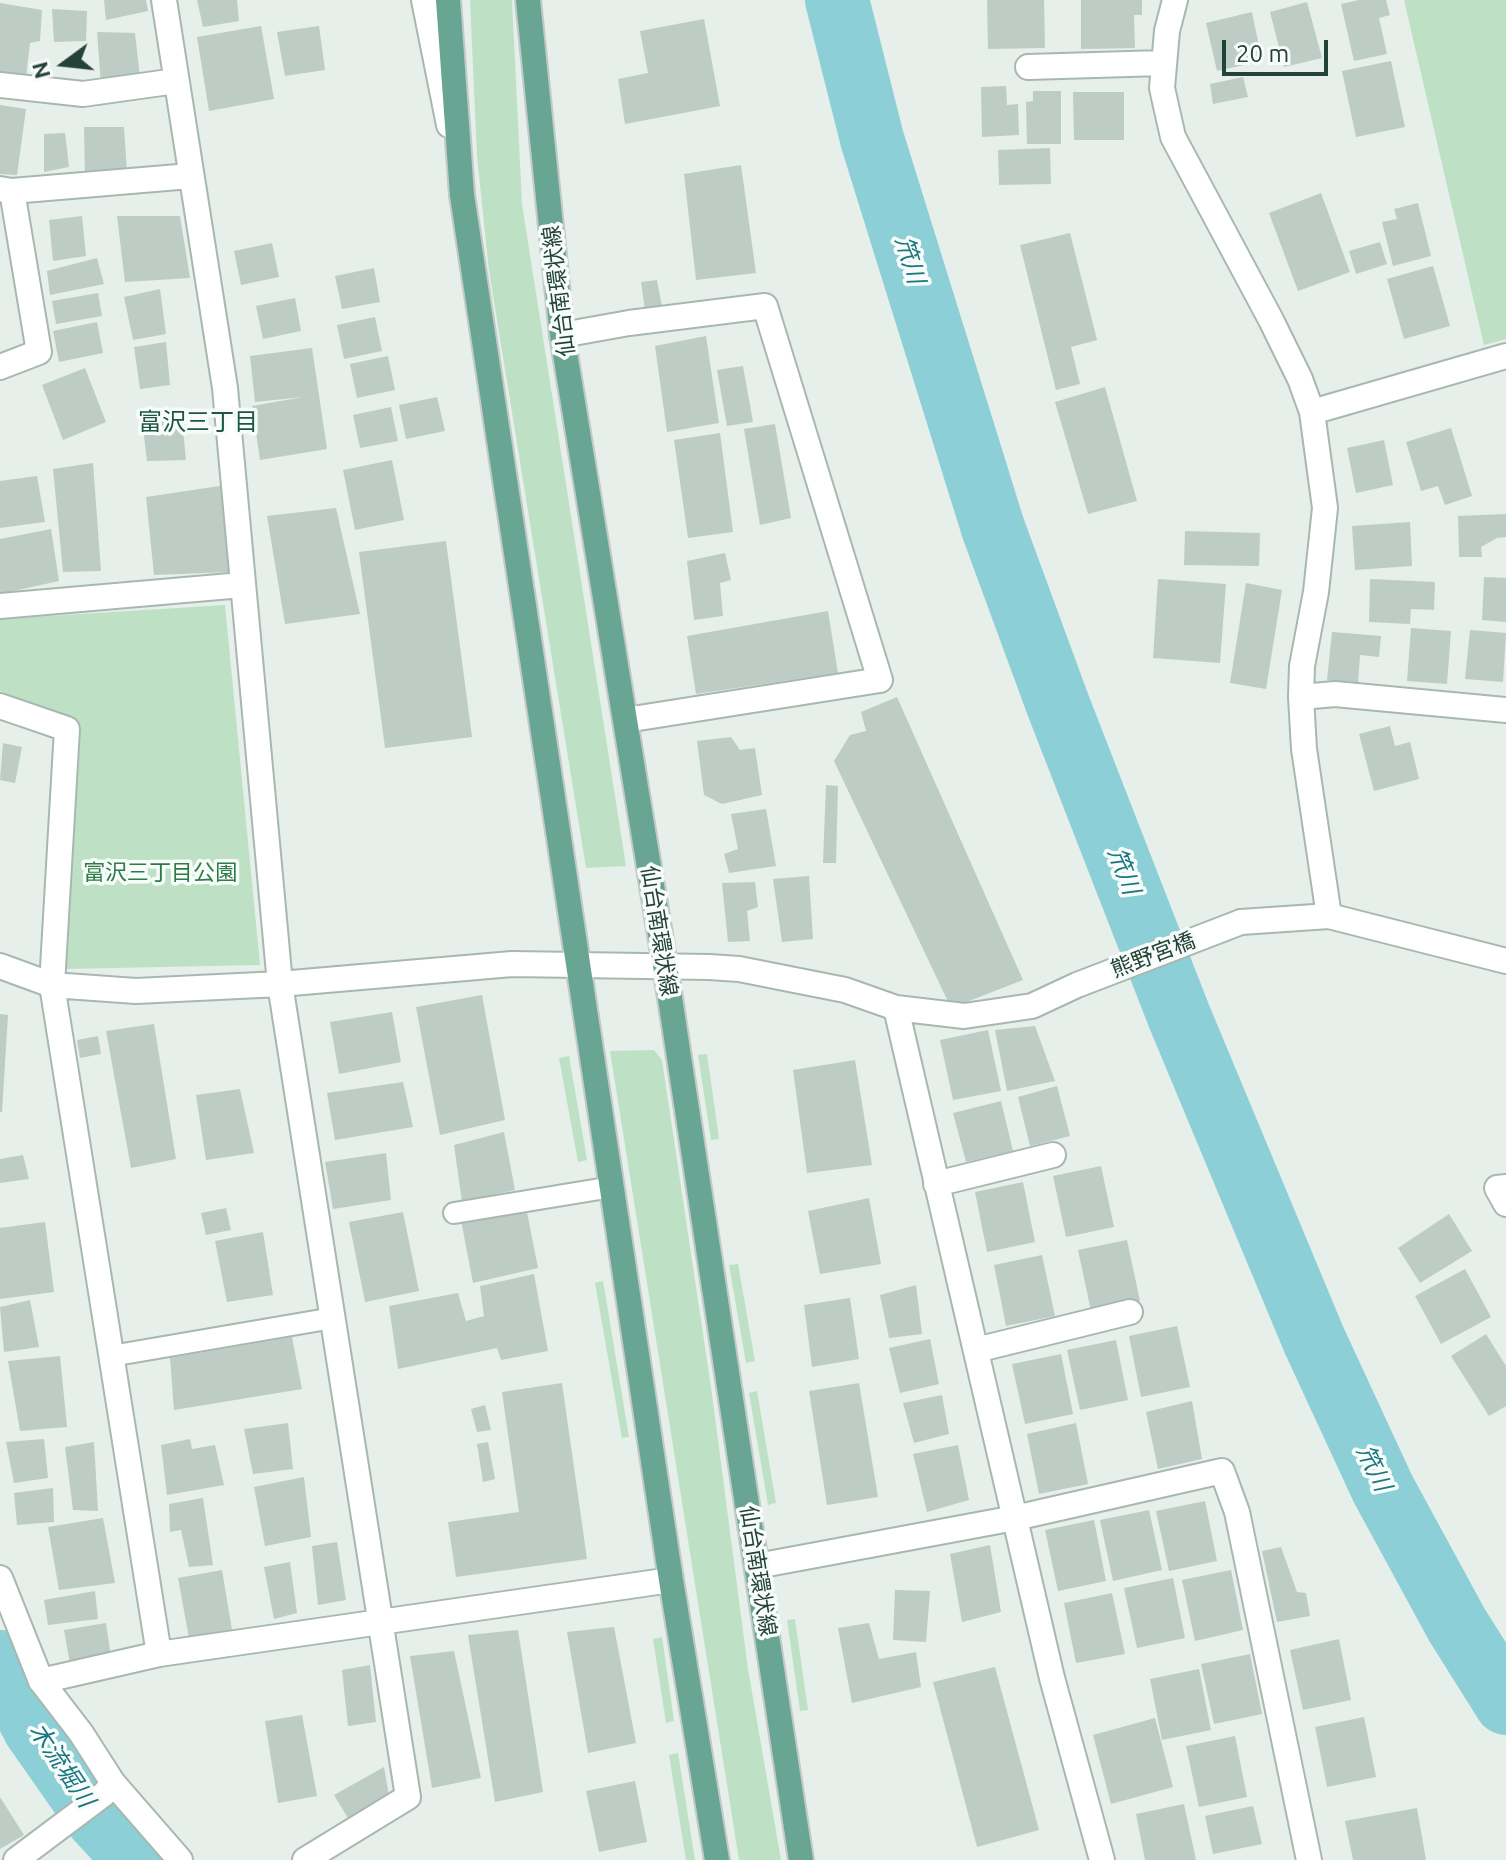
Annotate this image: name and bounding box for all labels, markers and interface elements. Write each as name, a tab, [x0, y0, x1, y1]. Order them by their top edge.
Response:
north arrow	[24, 24, 104, 104]
scale bar	[1226, 24, 1332, 74]
text: 20 m	[1236, 40, 1289, 67]
text: N	[26, 59, 55, 82]
street label: 仙台南環状線	[538, 224, 580, 358]
water label: 笊川	[889, 233, 931, 287]
district label: 富沢三丁目	[138, 408, 258, 436]
water label: 笊川	[1102, 843, 1146, 899]
park label: 富沢三丁目公園	[83, 860, 237, 886]
street label: 仙台南環状線	[636, 864, 682, 998]
street label: 熊野宮橋	[1107, 927, 1199, 983]
water label: 笊川	[1351, 1440, 1397, 1496]
street label: 仙台南環状線	[735, 1504, 781, 1638]
water label: 木流堀川	[23, 1717, 101, 1813]

